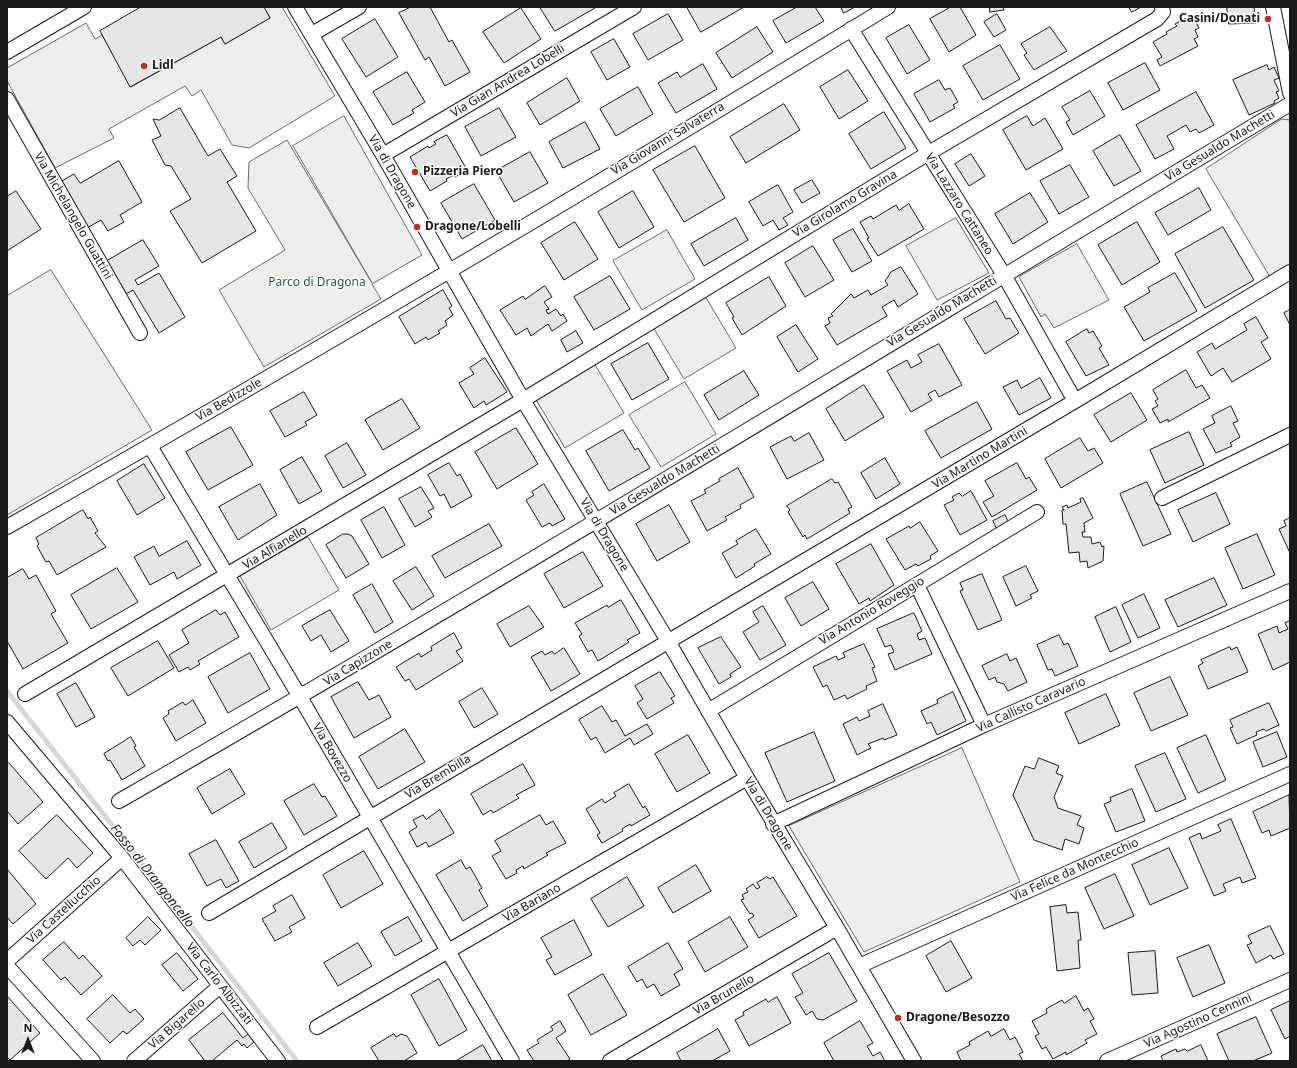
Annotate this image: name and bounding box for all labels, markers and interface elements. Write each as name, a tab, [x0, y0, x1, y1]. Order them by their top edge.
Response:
place label: Casini/Donati	[1179, 12, 1260, 26]
marker: Casini/Donati	[1263, 14, 1273, 24]
street label: Via Gian Andrea Lobelli	[449, 41, 567, 121]
place label: Lidl	[152, 59, 173, 73]
marker: Lidl	[139, 61, 149, 71]
street label: Via Giovanni Salvaterra	[609, 99, 727, 179]
street label: Via Gesualdo Machetti	[1162, 107, 1278, 185]
street label: Via di Dragone	[365, 133, 419, 211]
street label: Via Michelangelo Guattini	[31, 150, 115, 282]
street label: Via Lazzaro Cattaneo	[922, 150, 996, 258]
place label: Pizzeria Piero	[423, 165, 503, 179]
marker: Pizzeria Piero	[410, 167, 420, 177]
street label: Via Girolamo Gravina	[790, 167, 900, 241]
place label: Dragone/Lobelli	[425, 220, 521, 234]
marker: Dragone/Lobelli	[412, 222, 422, 232]
street label: Via Gesualdo Machetti	[884, 273, 1000, 351]
park label: Parco di Dragona	[268, 276, 366, 290]
street label: Via Bedizzole	[194, 375, 264, 425]
street label: Via Martino Martini	[930, 424, 1030, 492]
street label: Via Gesualdo Machetti	[607, 441, 723, 519]
street label: Via di Dragone	[577, 496, 631, 574]
street label: Via Alfianello	[240, 523, 310, 573]
street label: Via Antonio Roveggio	[817, 574, 927, 648]
street label: Via Capizzone	[321, 637, 395, 689]
street label: Via Callisto Caravario	[974, 674, 1088, 736]
street label: Via Bovezzo	[309, 721, 355, 785]
street label: Via Brembilla	[403, 752, 473, 802]
street label: Via di Dragone	[741, 775, 795, 853]
water label: Fosso di Drangoncello	[107, 821, 197, 931]
street label: Via Felice da Montecchio	[1009, 835, 1141, 905]
street label: Via Castellucchio	[24, 873, 104, 947]
street label: Via Bariano	[501, 881, 563, 925]
street label: Via Carlo Albizzati	[183, 940, 255, 1028]
street label: Via Brunello	[691, 972, 757, 1018]
street label: Via Agostino Cennini	[1142, 991, 1254, 1051]
street label: Via Bigarello	[146, 996, 208, 1052]
place label: Dragone/Besozzo	[906, 1011, 1010, 1025]
marker: Dragone/Besozzo	[893, 1013, 903, 1023]
north arrow	[8, 1020, 48, 1060]
text: N	[24, 1020, 32, 1035]

